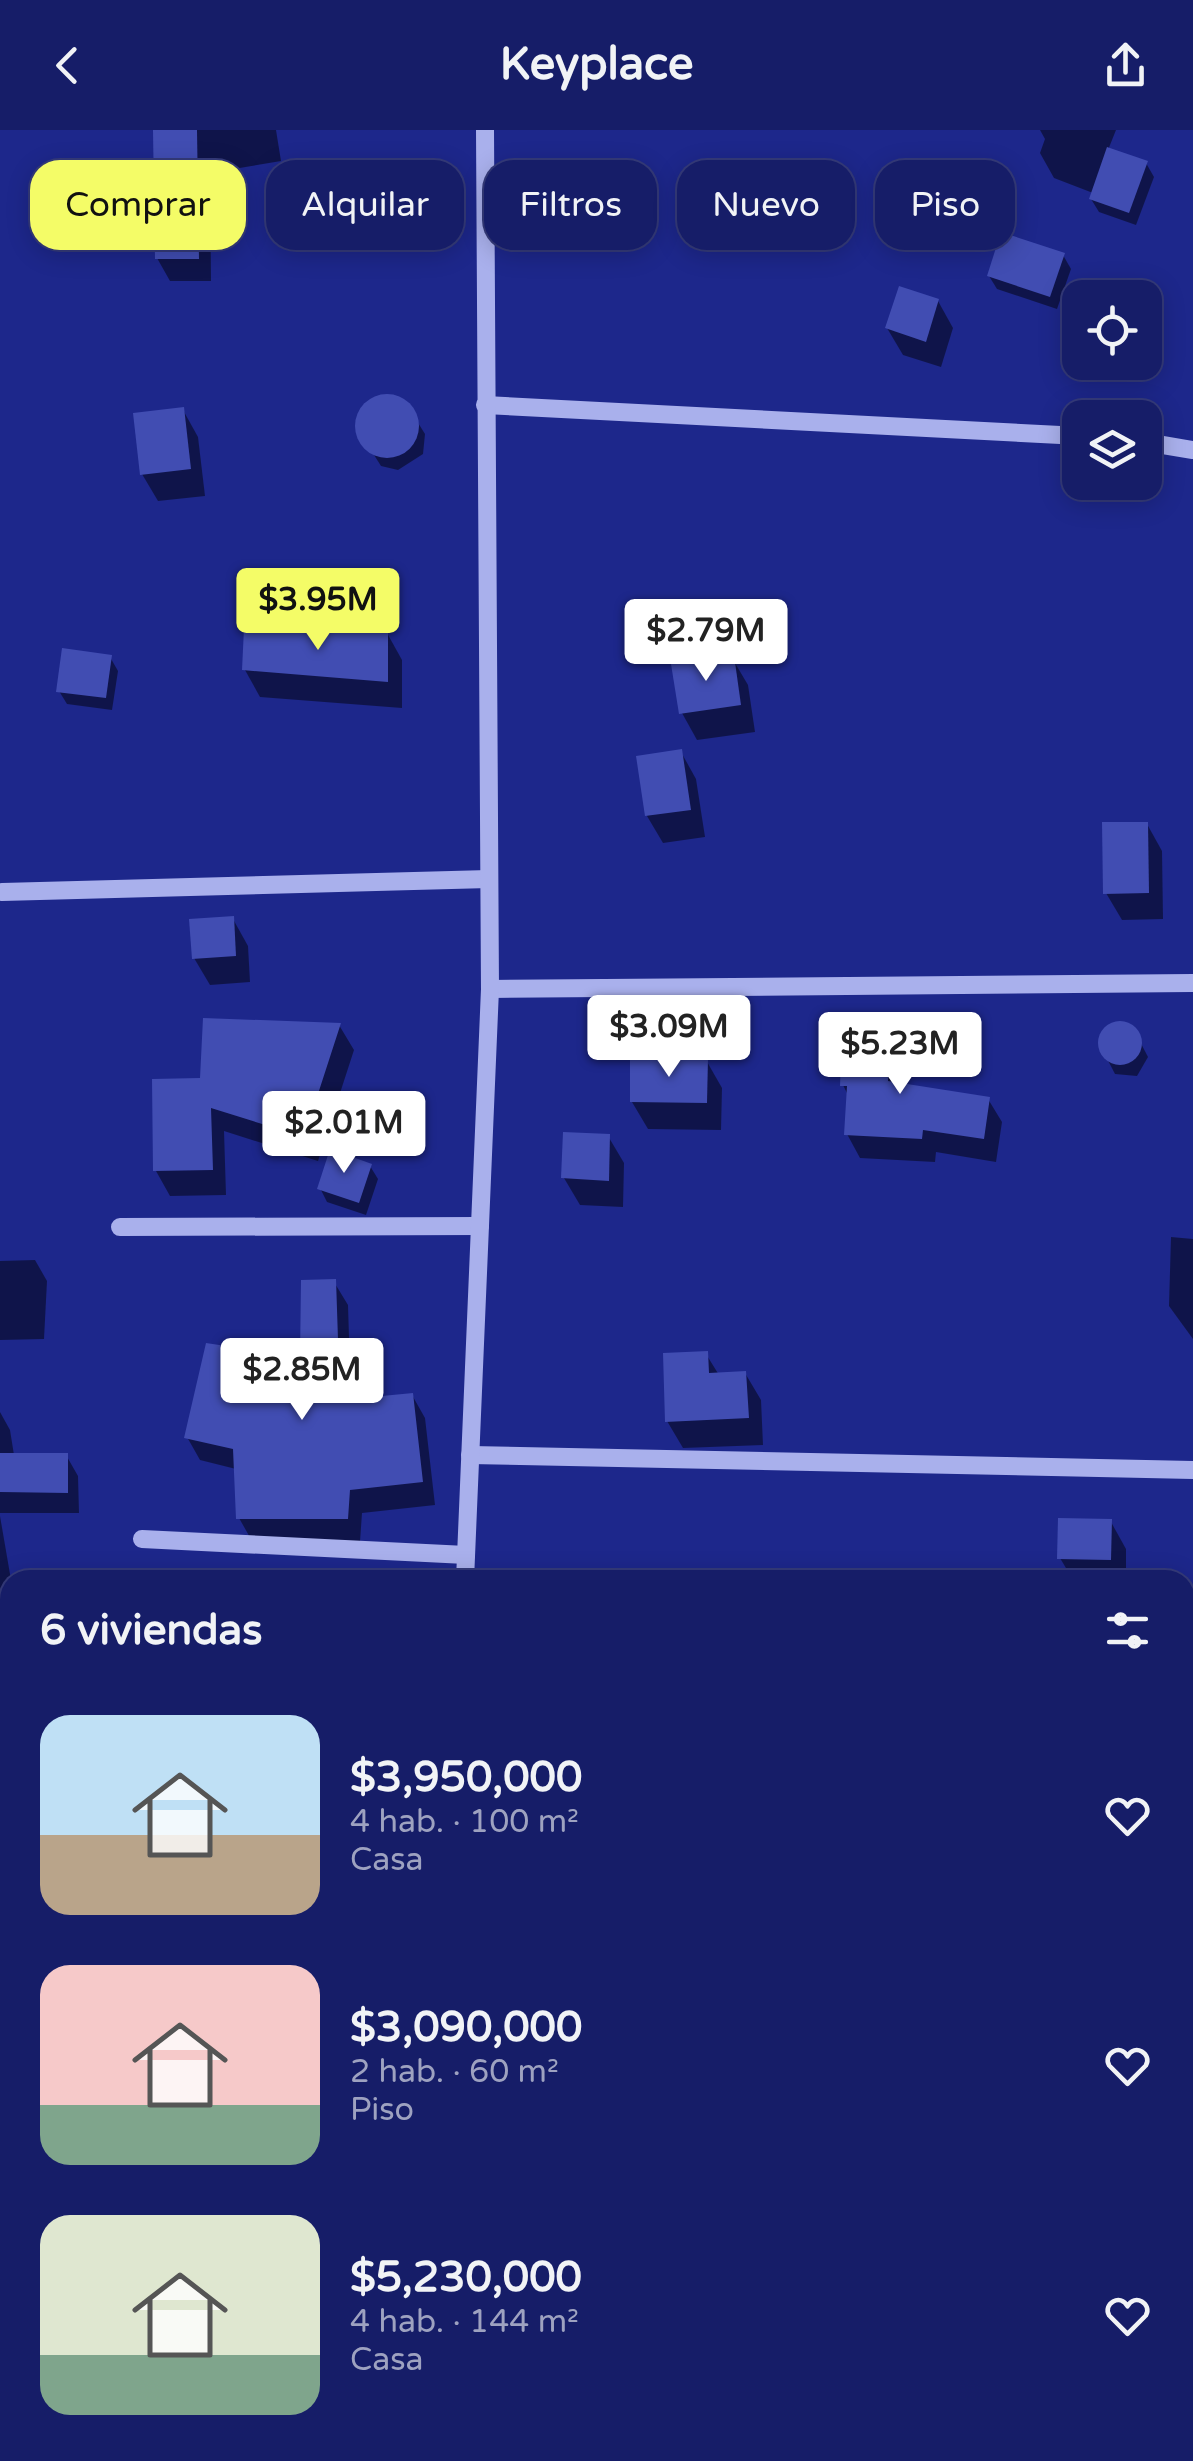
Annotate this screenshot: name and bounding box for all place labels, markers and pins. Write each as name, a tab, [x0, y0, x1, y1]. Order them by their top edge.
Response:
pin: $3.95M	[237, 568, 399, 653]
pin: $2.79M	[625, 599, 787, 684]
pin: $3.09M	[588, 995, 750, 1080]
pin: $5.23M	[819, 1012, 981, 1097]
pin: $2.01M	[263, 1091, 425, 1176]
pin: $2.85M	[221, 1338, 383, 1423]

